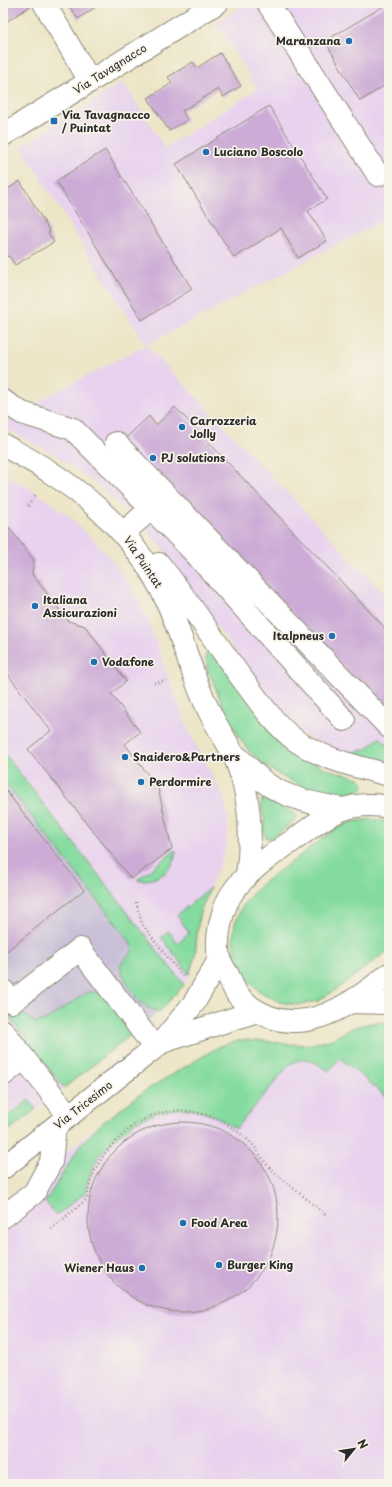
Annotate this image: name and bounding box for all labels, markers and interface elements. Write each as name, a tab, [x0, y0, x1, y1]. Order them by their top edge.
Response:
place label: Maranzana	[276, 32, 341, 49]
marker: Maranzana	[344, 36, 354, 46]
street label: Via Tavagnacco	[70, 39, 150, 98]
place label: Via Tavagnacco / Puintat	[61, 106, 150, 136]
marker: Via Tavagnacco / Puintat	[49, 116, 59, 126]
place label: Luciano Boscolo	[214, 143, 304, 160]
marker: Luciano Boscolo	[201, 147, 211, 157]
place label: Carrozzeria Jolly	[190, 412, 257, 442]
marker: Carrozzeria Jolly	[177, 422, 187, 432]
place label: PJ solutions	[161, 449, 225, 466]
marker: PJ solutions	[148, 453, 158, 463]
street label: Via Puintat	[120, 532, 167, 592]
place label: Italiana Assicurazioni	[42, 591, 118, 621]
marker: Italiana Assicurazioni	[30, 601, 40, 611]
place label: Italpneus	[273, 627, 324, 644]
marker: Italpneus	[327, 631, 337, 641]
place label: Vodafone	[102, 653, 155, 670]
marker: Vodafone	[89, 657, 99, 667]
place label: Snaidero&Partners	[133, 748, 240, 765]
marker: Snaidero&Partners	[120, 752, 130, 762]
place label: Perdormire	[149, 773, 211, 790]
marker: Perdormire	[136, 777, 146, 787]
street label: Via Tricesimo	[50, 1076, 116, 1133]
place label: Food Area	[191, 1214, 248, 1231]
marker: Food Area	[178, 1218, 188, 1228]
place label: Burger King	[227, 1256, 293, 1273]
place label: Wiener Haus	[64, 1259, 134, 1276]
marker: Burger King	[214, 1260, 224, 1270]
marker: Wiener Haus	[137, 1263, 147, 1273]
north arrow	[334, 1429, 374, 1469]
text: N	[354, 1436, 373, 1452]

